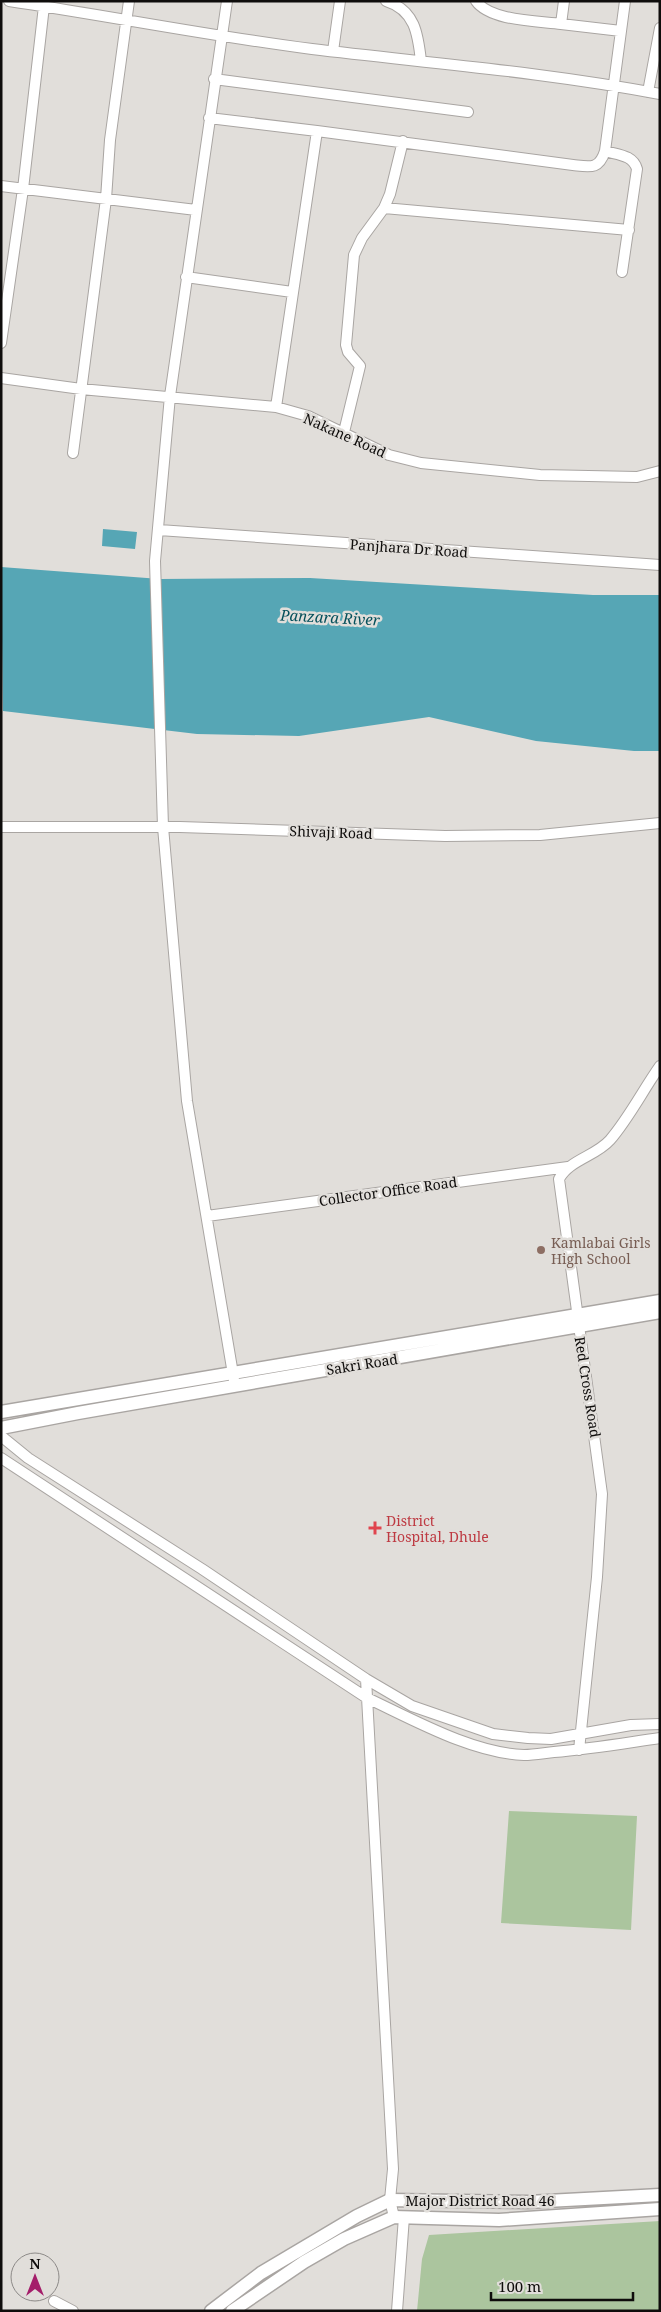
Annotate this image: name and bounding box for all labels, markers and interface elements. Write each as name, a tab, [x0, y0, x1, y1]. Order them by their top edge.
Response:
street label: Nakane Road	[301, 408, 390, 462]
street label: Panjhara Dr Road	[349, 534, 469, 562]
water label: Panzara River	[279, 604, 381, 630]
street label: Shivaji Road	[289, 821, 373, 843]
street label: Collector Office Road	[318, 1172, 459, 1210]
place label: Kamlabai Girls High School	[551, 1233, 650, 1268]
marker: Kamlabai Girls High School	[535, 1244, 547, 1256]
street label: Red Cross Road	[571, 1335, 605, 1439]
street label: Sakri Road	[325, 1349, 400, 1379]
place label: District Hospital, Dhule	[386, 1511, 489, 1546]
marker: District Hospital, Dhule	[368, 1521, 382, 1535]
street label: Major District Road 46	[406, 2191, 555, 2210]
north arrow	[10, 2252, 60, 2302]
text: N	[29, 2254, 41, 2273]
scale bar	[491, 2270, 634, 2302]
text: 100 m	[498, 2276, 541, 2296]

